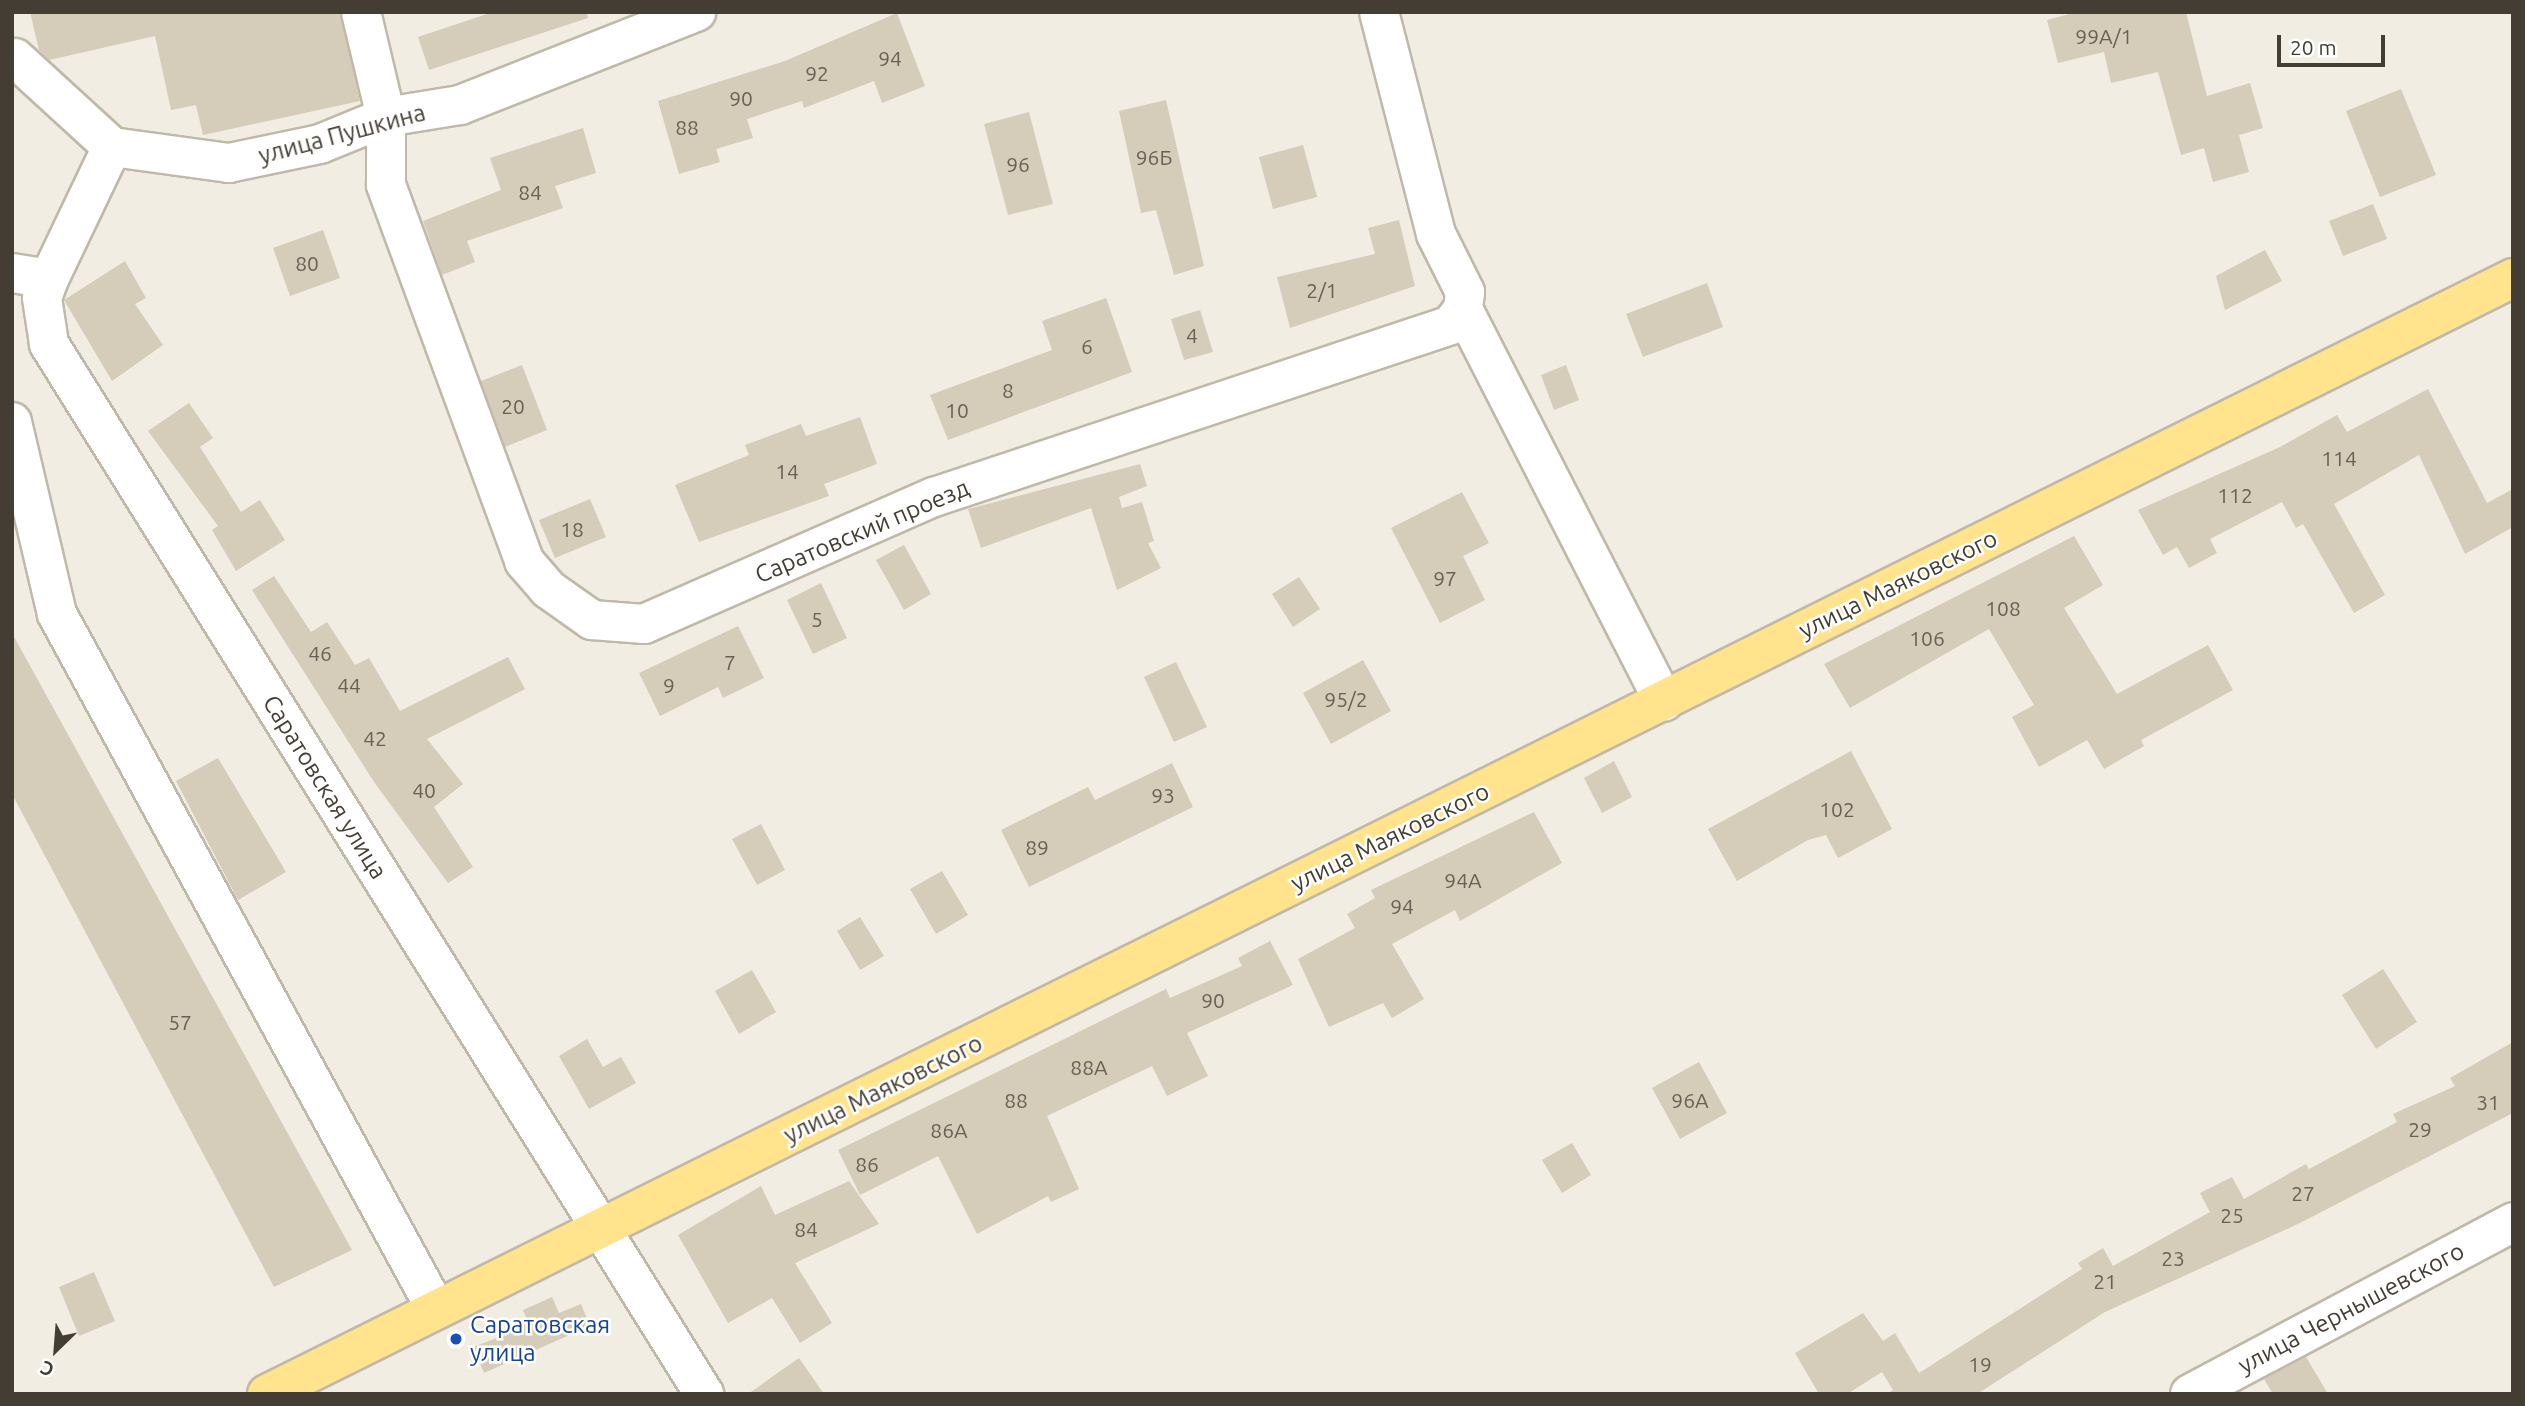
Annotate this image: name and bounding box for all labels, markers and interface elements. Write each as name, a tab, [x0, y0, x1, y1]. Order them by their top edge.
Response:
scale bar	[2280, 21, 2388, 65]
house number: 99А/1	[2075, 23, 2133, 49]
text: 20 m	[2290, 35, 2337, 59]
house number: 94	[878, 45, 902, 71]
house number: 92	[805, 60, 829, 86]
house number: 90	[729, 85, 753, 111]
street label: улица Пушкина	[255, 98, 429, 170]
house number: 88	[675, 114, 699, 140]
house number: 96Б	[1136, 144, 1172, 170]
house number: 96	[1006, 151, 1030, 177]
house number: 84	[518, 179, 542, 205]
house number: 80	[295, 250, 319, 276]
house number: 2/1	[1306, 277, 1338, 303]
house number: 4	[1186, 322, 1198, 348]
house number: 6	[1081, 333, 1093, 359]
house number: 8	[1002, 377, 1014, 403]
house number: 20	[501, 393, 525, 419]
house number: 10	[945, 397, 969, 423]
house number: 114	[2321, 445, 2357, 471]
house number: 14	[775, 458, 799, 484]
street label: Саратовский проезд	[751, 473, 973, 589]
house number: 112	[2217, 482, 2253, 508]
house number: 18	[560, 516, 584, 542]
street label: улица Маяковского	[1794, 523, 2002, 645]
house number: 97	[1433, 565, 1457, 591]
house number: 108	[1985, 595, 2021, 621]
house number: 5	[811, 606, 823, 632]
house number: 106	[1909, 625, 1945, 651]
house number: 46	[308, 640, 332, 666]
house number: 7	[724, 649, 736, 675]
house number: 44	[337, 672, 361, 698]
house number: 9	[663, 672, 675, 698]
house number: 95/2	[1324, 686, 1368, 712]
street label: Саратовская улица	[257, 690, 393, 884]
house number: 42	[363, 725, 387, 751]
street label: улица Маяковского	[1286, 776, 1494, 898]
house number: 40	[412, 777, 436, 803]
house number: 93	[1151, 782, 1175, 808]
house number: 102	[1819, 796, 1855, 822]
house number: 89	[1025, 834, 1049, 860]
house number: 94А	[1444, 867, 1482, 893]
house number: 94	[1390, 893, 1414, 919]
house number: 90	[1201, 987, 1225, 1013]
house number: 57	[168, 1009, 192, 1035]
street label: улица Маяковского	[779, 1028, 987, 1150]
house number: 88А	[1070, 1054, 1108, 1080]
house number: 88	[1004, 1087, 1028, 1113]
house number: 96А	[1671, 1087, 1709, 1113]
house number: 31	[2476, 1089, 2500, 1115]
house number: 29	[2408, 1116, 2432, 1142]
house number: 86А	[930, 1117, 968, 1143]
house number: 86	[855, 1151, 879, 1177]
house number: 27	[2291, 1180, 2315, 1206]
house number: 25	[2220, 1202, 2244, 1228]
house number: 84	[794, 1216, 818, 1242]
street label: улица Чернышевского	[2233, 1236, 2469, 1380]
house number: 23	[2161, 1245, 2185, 1271]
house number: 21	[2093, 1268, 2117, 1294]
place label: Саратовская улица	[470, 1311, 610, 1367]
north arrow	[21, 1315, 91, 1385]
marker: Саратовская улица	[448, 1331, 464, 1347]
house number: 19	[1968, 1351, 1992, 1377]
text: С	[37, 1356, 57, 1382]

